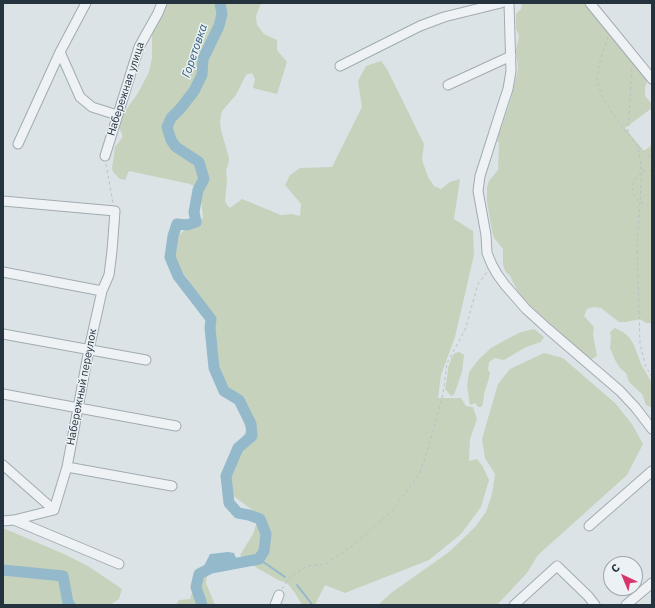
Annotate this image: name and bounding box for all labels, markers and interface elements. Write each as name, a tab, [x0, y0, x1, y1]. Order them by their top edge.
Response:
water label: Горетовка	[179, 22, 211, 80]
street label: Набережная улица	[105, 40, 147, 138]
street label: Набережный переулок	[64, 328, 100, 446]
north arrow	[603, 556, 643, 596]
text: С	[608, 561, 623, 576]

